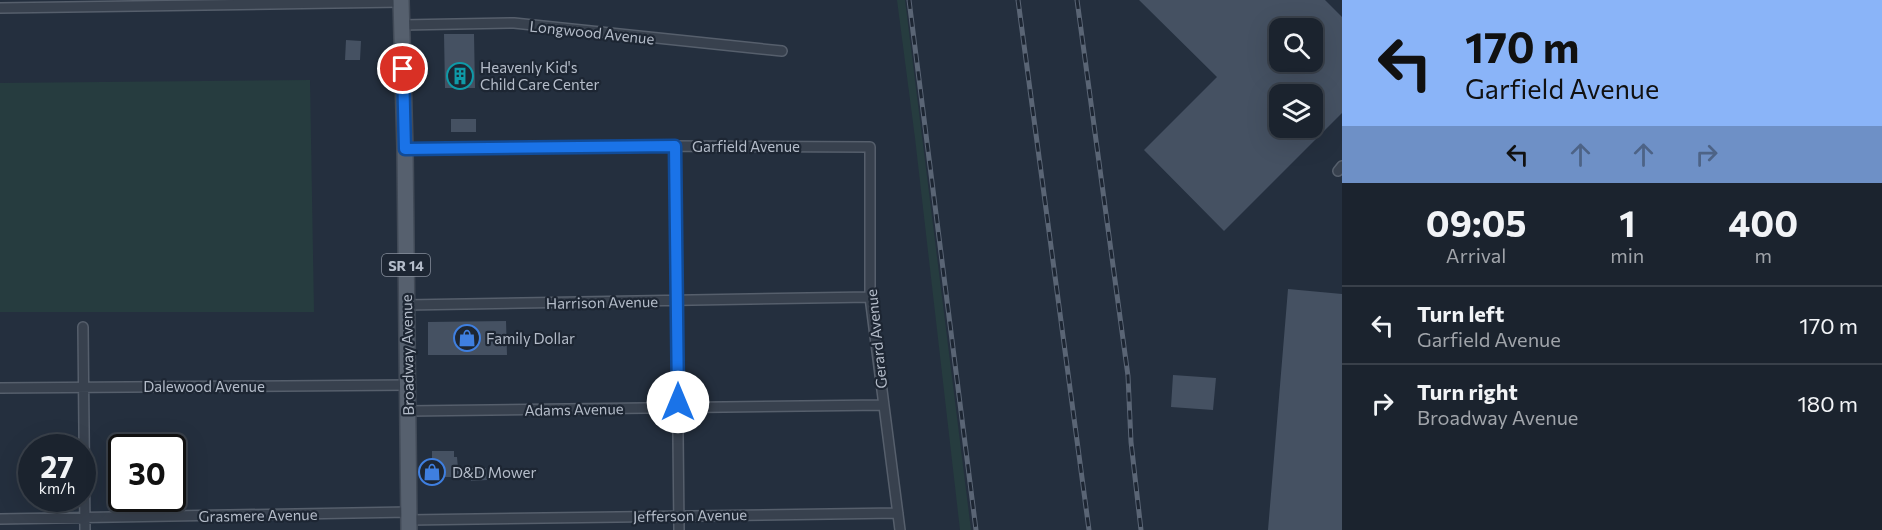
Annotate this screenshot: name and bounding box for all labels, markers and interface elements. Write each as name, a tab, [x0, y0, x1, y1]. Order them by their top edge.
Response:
street label: Longwood Avenue	[529, 16, 655, 48]
map controls	[1269, 18, 1323, 138]
button: search	[1269, 18, 1323, 72]
text: 170 m	[1465, 20, 1579, 72]
icon: left	[1366, 24, 1444, 102]
pin	[377, 43, 428, 94]
icon: arrive	[386, 52, 419, 85]
place label: Heavenly Kid's Child Care Center	[480, 58, 599, 93]
building icon: Heavenly Kid's Child Care Center	[445, 61, 475, 91]
text: Garfield Avenue	[1465, 72, 1659, 105]
button: layers	[1269, 84, 1323, 138]
street label: Garfield Avenue	[692, 137, 800, 155]
icon: left	[1501, 138, 1534, 171]
icon: ahead	[1564, 138, 1597, 171]
icon: ahead	[1627, 138, 1660, 171]
icon: right	[1690, 138, 1723, 171]
text: 09:05	[1426, 200, 1526, 244]
text: 1	[1619, 200, 1635, 244]
text: 400	[1728, 200, 1798, 244]
text: Arrival	[1446, 243, 1506, 267]
text: min	[1610, 243, 1644, 267]
text: m	[1754, 243, 1772, 267]
road number: SR 14	[382, 254, 430, 276]
street label: Gerard Avenue	[862, 288, 890, 390]
street label: Harrison Avenue	[546, 292, 658, 312]
street label: Broadway Avenue	[397, 294, 417, 416]
text: Turn left	[1417, 300, 1504, 327]
icon: left	[1366, 309, 1399, 342]
text: 170 m	[1799, 312, 1858, 339]
shop icon: Family Dollar	[452, 323, 482, 353]
text: Garfield Avenue	[1417, 327, 1561, 351]
place label: Family Dollar	[486, 329, 575, 347]
position arrow	[646, 370, 710, 434]
street label: Dalewood Avenue	[143, 377, 265, 395]
text: Turn right	[1417, 378, 1518, 405]
icon: right	[1366, 387, 1399, 420]
text: 180 m	[1797, 390, 1858, 417]
street label: Adams Avenue	[524, 399, 624, 419]
text: Broadway Avenue	[1417, 405, 1578, 429]
speed limit sign: 30	[108, 434, 186, 512]
text: 27	[40, 447, 74, 484]
shop icon: D&D Mower	[417, 457, 447, 487]
place label: D&D Mower	[452, 463, 536, 481]
text: km/h	[39, 479, 75, 497]
street label: Grasmere Avenue	[198, 505, 318, 525]
street label: Jefferson Avenue	[633, 505, 747, 525]

